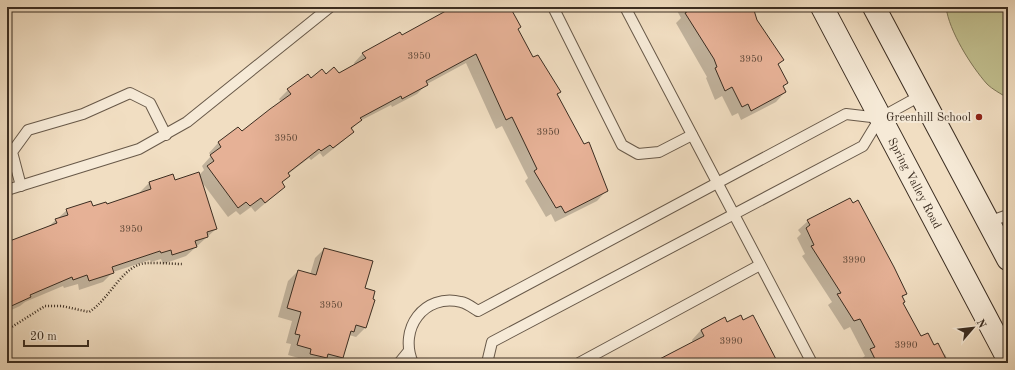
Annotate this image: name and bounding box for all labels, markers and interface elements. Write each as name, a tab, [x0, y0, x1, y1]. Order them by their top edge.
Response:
house number: 3950	[407, 51, 431, 61]
house number: 3950	[739, 54, 763, 64]
place label: Greenhill School	[886, 112, 971, 124]
marker: Greenhill School	[974, 112, 984, 122]
house number: 3950	[536, 127, 560, 137]
house number: 3950	[274, 133, 298, 143]
street label: Spring Valley Road	[885, 136, 943, 231]
house number: 3950	[119, 224, 143, 234]
house number: 3990	[842, 255, 866, 265]
house number: 3950	[319, 300, 343, 310]
north arrow	[953, 308, 993, 348]
text: N	[974, 318, 988, 331]
scale bar	[24, 322, 88, 348]
text: 20 m	[30, 331, 57, 343]
house number: 3990	[719, 336, 743, 346]
house number: 3990	[894, 340, 918, 350]

